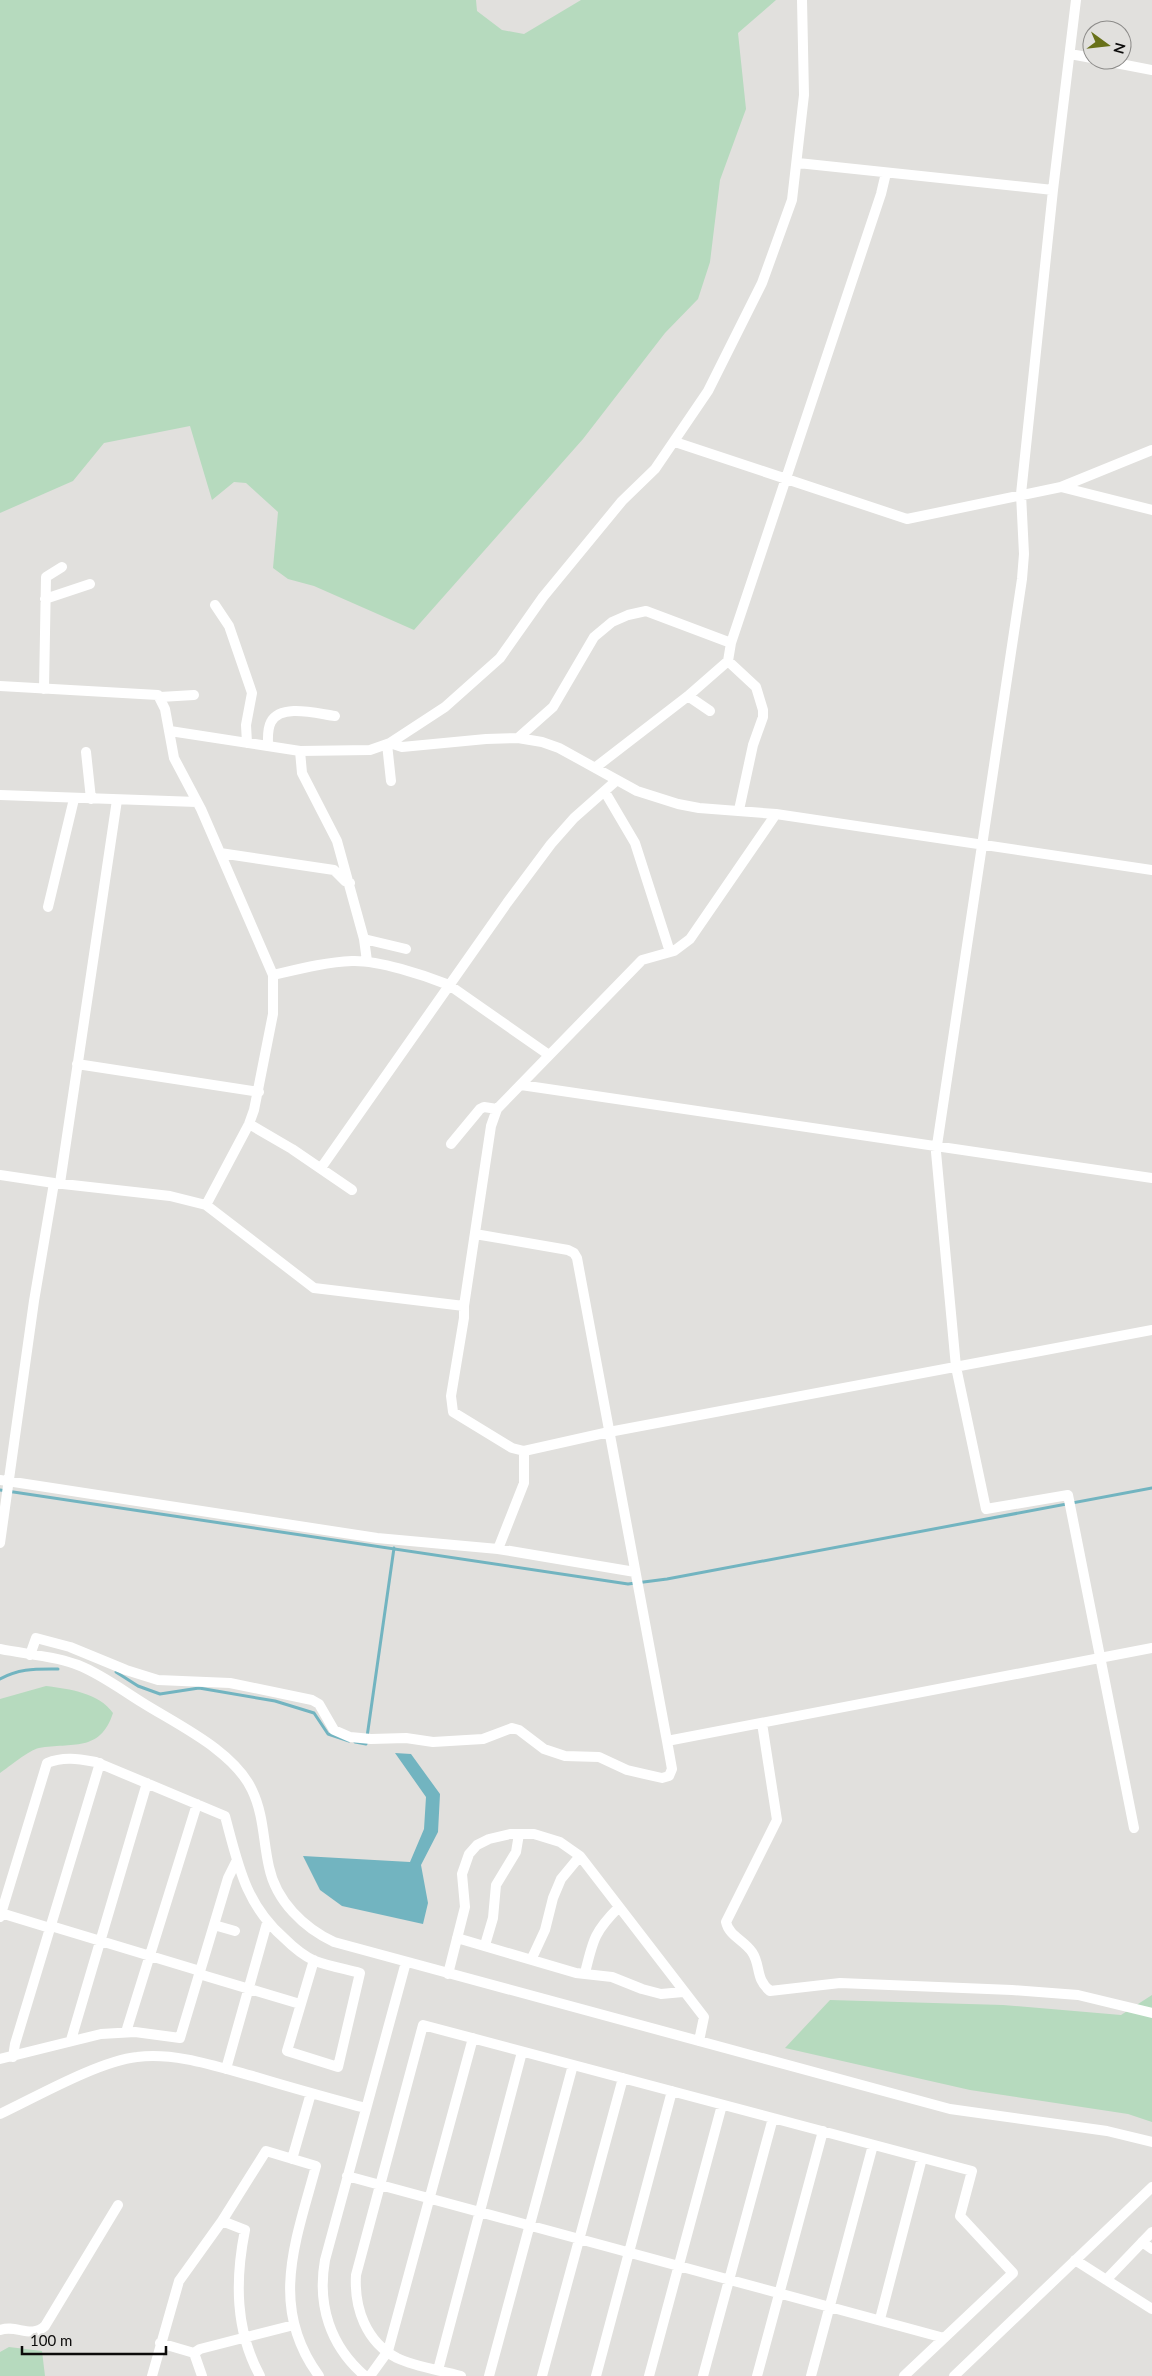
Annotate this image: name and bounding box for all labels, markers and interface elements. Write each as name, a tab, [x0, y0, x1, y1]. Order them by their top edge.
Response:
north arrow	[1082, 20, 1132, 70]
text: N	[1110, 41, 1130, 56]
scale bar	[22, 2324, 166, 2356]
text: 100 m	[30, 2331, 72, 2349]

